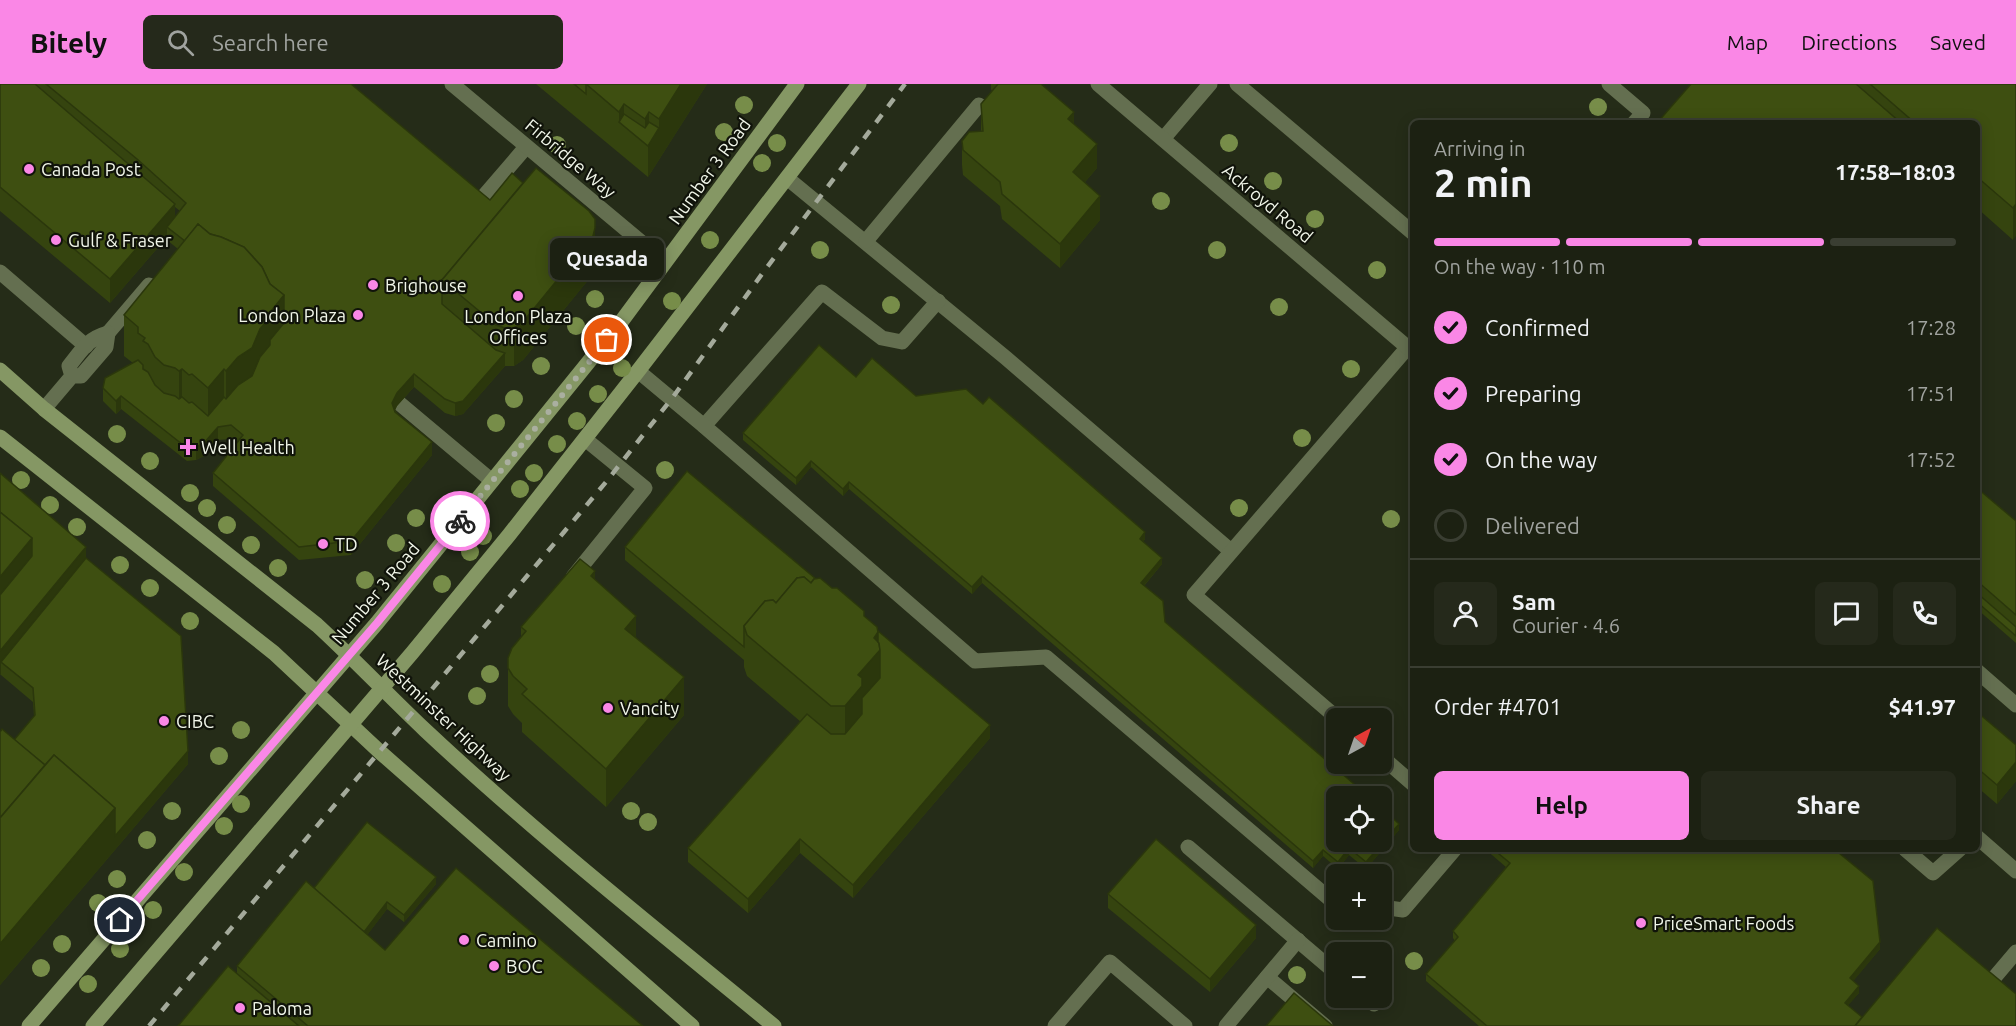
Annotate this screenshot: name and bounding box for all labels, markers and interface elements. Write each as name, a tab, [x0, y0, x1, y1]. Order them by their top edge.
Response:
search box	[143, 15, 563, 69]
icon: search	[164, 26, 197, 59]
text: Bitely	[30, 27, 107, 58]
text: Search here	[212, 30, 329, 55]
text: Map	[1727, 30, 1768, 54]
text: Directions	[1801, 30, 1897, 54]
text: Saved	[1930, 30, 1986, 54]
street label: Firbridge Way	[522, 114, 620, 202]
street label: Number 3 Road	[664, 114, 754, 228]
text: Arriving in	[1434, 137, 1525, 160]
place label: Canada Post	[41, 159, 141, 179]
text: 17:58–18:03	[1835, 159, 1956, 184]
street label: Ackroyd Road	[1219, 160, 1317, 246]
text: 2 min	[1434, 161, 1533, 204]
marker: Canada Post	[22, 162, 36, 176]
place label: Gulf & Fraser	[68, 230, 172, 250]
marker: Gulf & Fraser	[49, 233, 63, 247]
callout: Quesada	[550, 238, 664, 280]
text: Quesada	[566, 247, 648, 270]
text: On the way · 110 m	[1434, 255, 1606, 278]
place label: Brighouse	[385, 275, 467, 295]
marker: Brighouse	[366, 278, 380, 292]
marker: London Plaza Offices	[511, 289, 525, 303]
place label: London Plaza	[238, 305, 346, 325]
place label: London Plaza Offices	[464, 306, 572, 347]
marker: London Plaza	[351, 308, 365, 322]
icon: check	[1434, 311, 1467, 344]
pin	[581, 314, 632, 365]
text: Confirmed	[1485, 315, 1590, 340]
text: 17:28	[1906, 316, 1956, 339]
icon: bag	[590, 323, 623, 356]
icon: check	[1434, 377, 1467, 410]
text: Preparing	[1485, 381, 1582, 406]
text: 17:51	[1906, 382, 1956, 405]
place label: Well Health	[201, 437, 295, 457]
marker: Well Health	[179, 438, 197, 456]
icon: check	[1434, 443, 1467, 476]
text: On the way	[1485, 447, 1597, 472]
text: 17:52	[1906, 448, 1956, 471]
courier	[430, 491, 490, 551]
icon: bike	[444, 505, 477, 538]
text: Delivered	[1485, 513, 1580, 538]
place label: TD	[335, 534, 358, 554]
marker: TD	[316, 537, 330, 551]
street label: Number 3 Road	[327, 538, 423, 648]
button: person	[1434, 582, 1497, 645]
button: chat	[1815, 582, 1878, 645]
button: phone	[1893, 582, 1956, 645]
text: Sam	[1512, 589, 1556, 614]
text: Courier · 4.6	[1512, 614, 1620, 637]
street label: Westminster Highway	[373, 649, 516, 785]
text: Order #4701	[1434, 694, 1562, 719]
text: $41.97	[1889, 694, 1956, 719]
place label: Vancity	[620, 698, 679, 718]
marker: Vancity	[601, 701, 615, 715]
north arrow	[1326, 708, 1392, 774]
map controls	[1326, 708, 1392, 1008]
place label: CIBC	[176, 711, 214, 731]
marker: CIBC	[157, 714, 171, 728]
button: Help	[1434, 771, 1689, 840]
button: Share	[1701, 771, 1956, 840]
button: locate	[1326, 786, 1392, 852]
button: +	[1326, 864, 1392, 930]
pin	[94, 894, 145, 945]
icon: home	[103, 903, 136, 936]
place label: PriceSmart Foods	[1653, 913, 1794, 933]
marker: PriceSmart Foods	[1634, 916, 1648, 930]
place label: Camino	[476, 930, 537, 950]
marker: Camino	[457, 933, 471, 947]
button: −	[1326, 942, 1392, 1008]
place label: BOC	[506, 956, 542, 976]
marker: BOC	[487, 959, 501, 973]
place label: Paloma	[252, 998, 312, 1018]
marker: Paloma	[233, 1001, 247, 1015]

